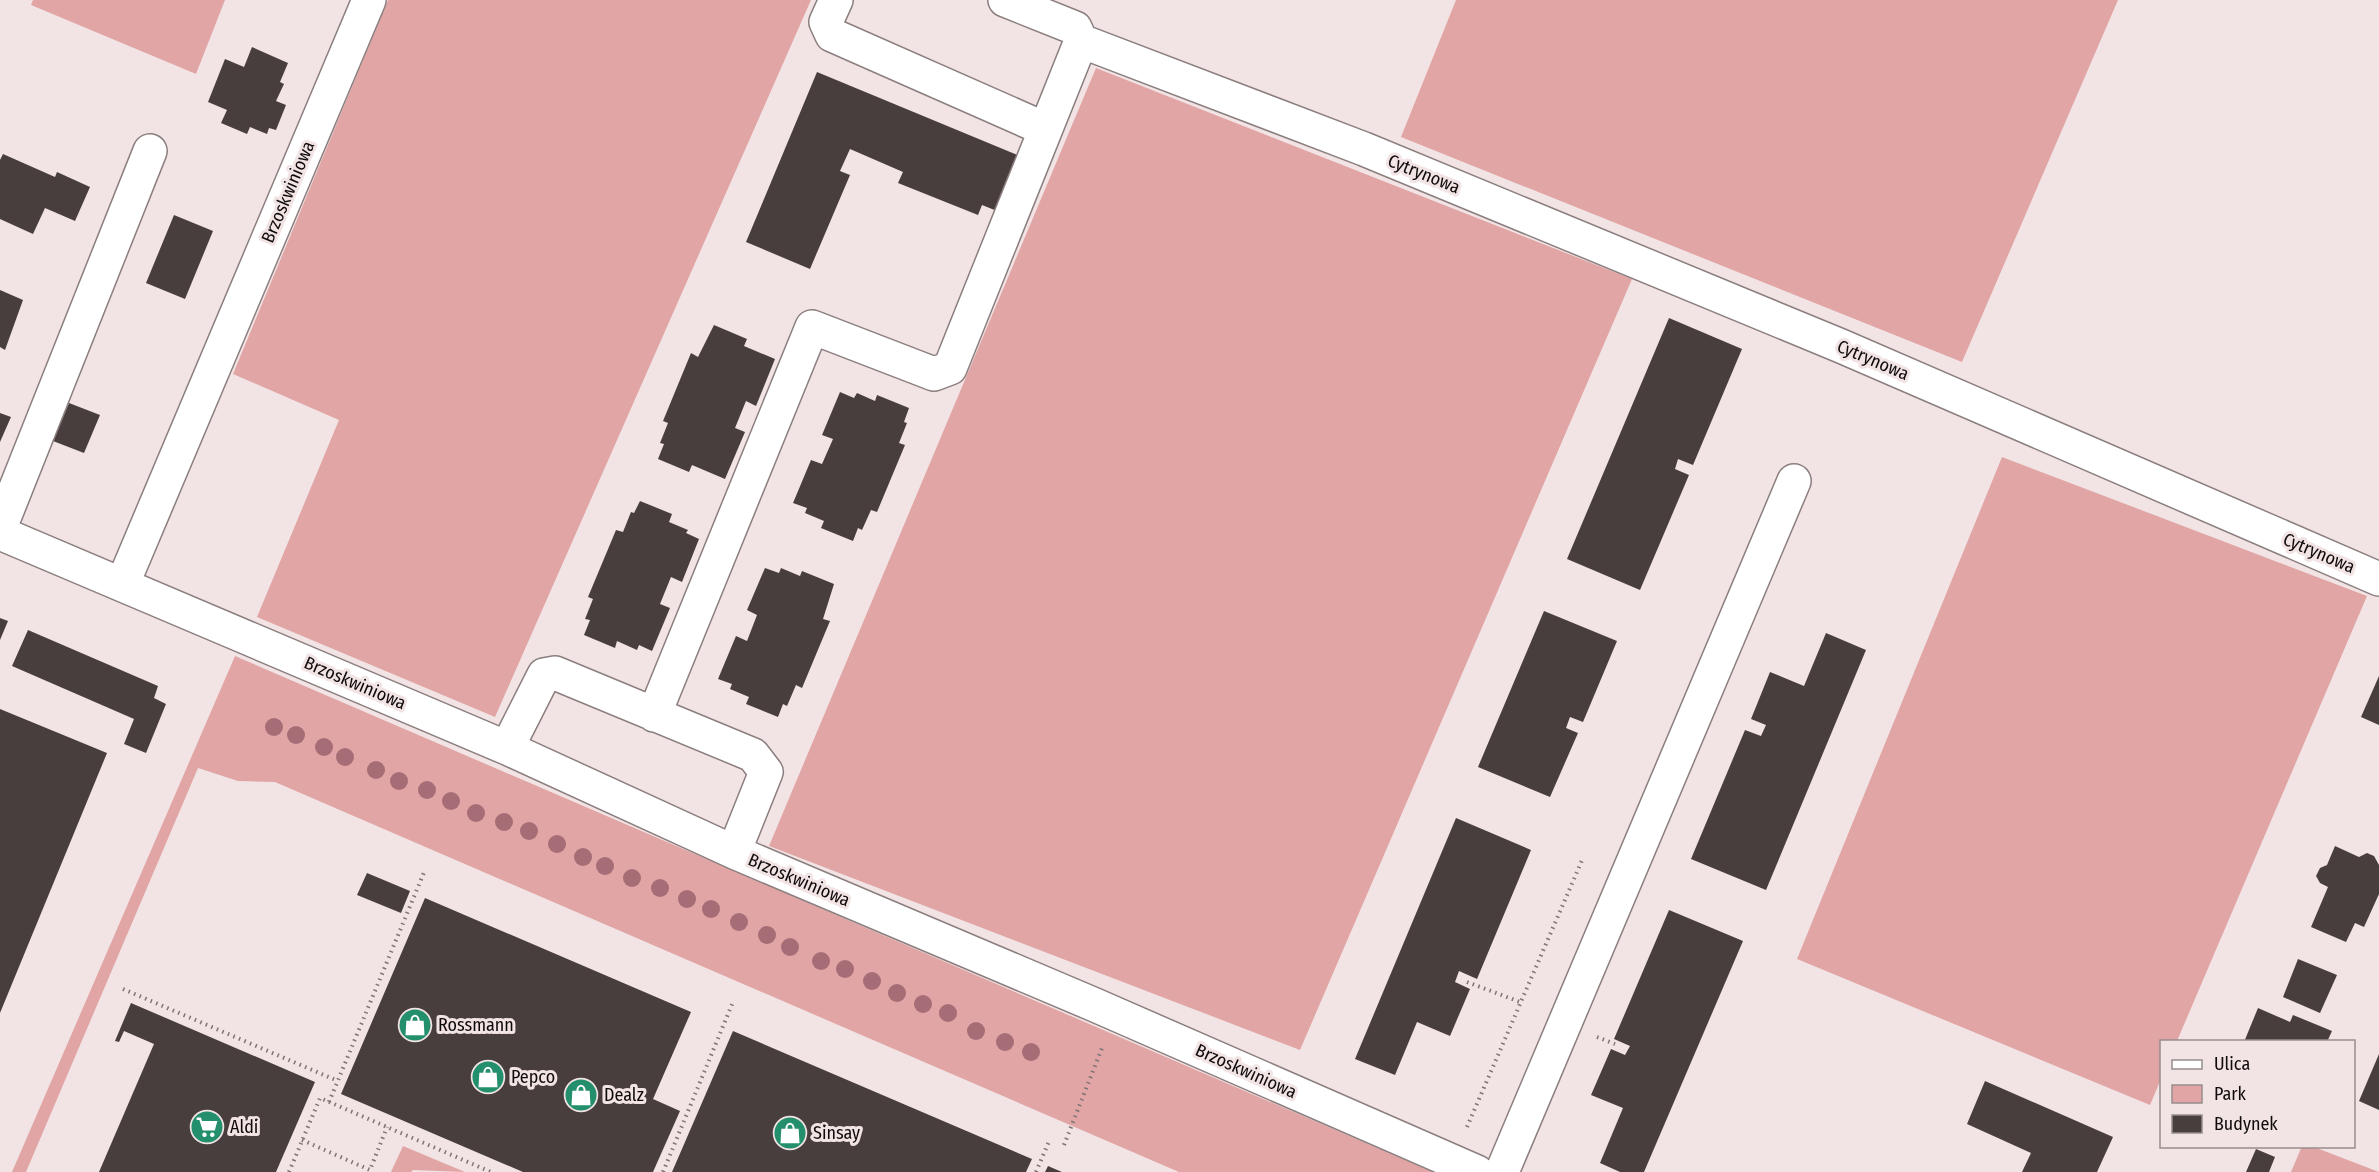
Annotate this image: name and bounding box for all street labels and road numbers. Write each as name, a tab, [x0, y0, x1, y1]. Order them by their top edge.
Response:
street label: Brzoskwiniowa	[257, 138, 319, 246]
street label: Cytrynowa	[1385, 150, 1463, 198]
street label: Cytrynowa	[1834, 335, 1912, 385]
street label: Cytrynowa	[2280, 528, 2358, 578]
street label: Brzoskwiniowa	[301, 652, 409, 714]
street label: Brzoskwiniowa	[745, 849, 853, 911]
street label: Brzoskwiniowa	[1192, 1039, 1300, 1103]

